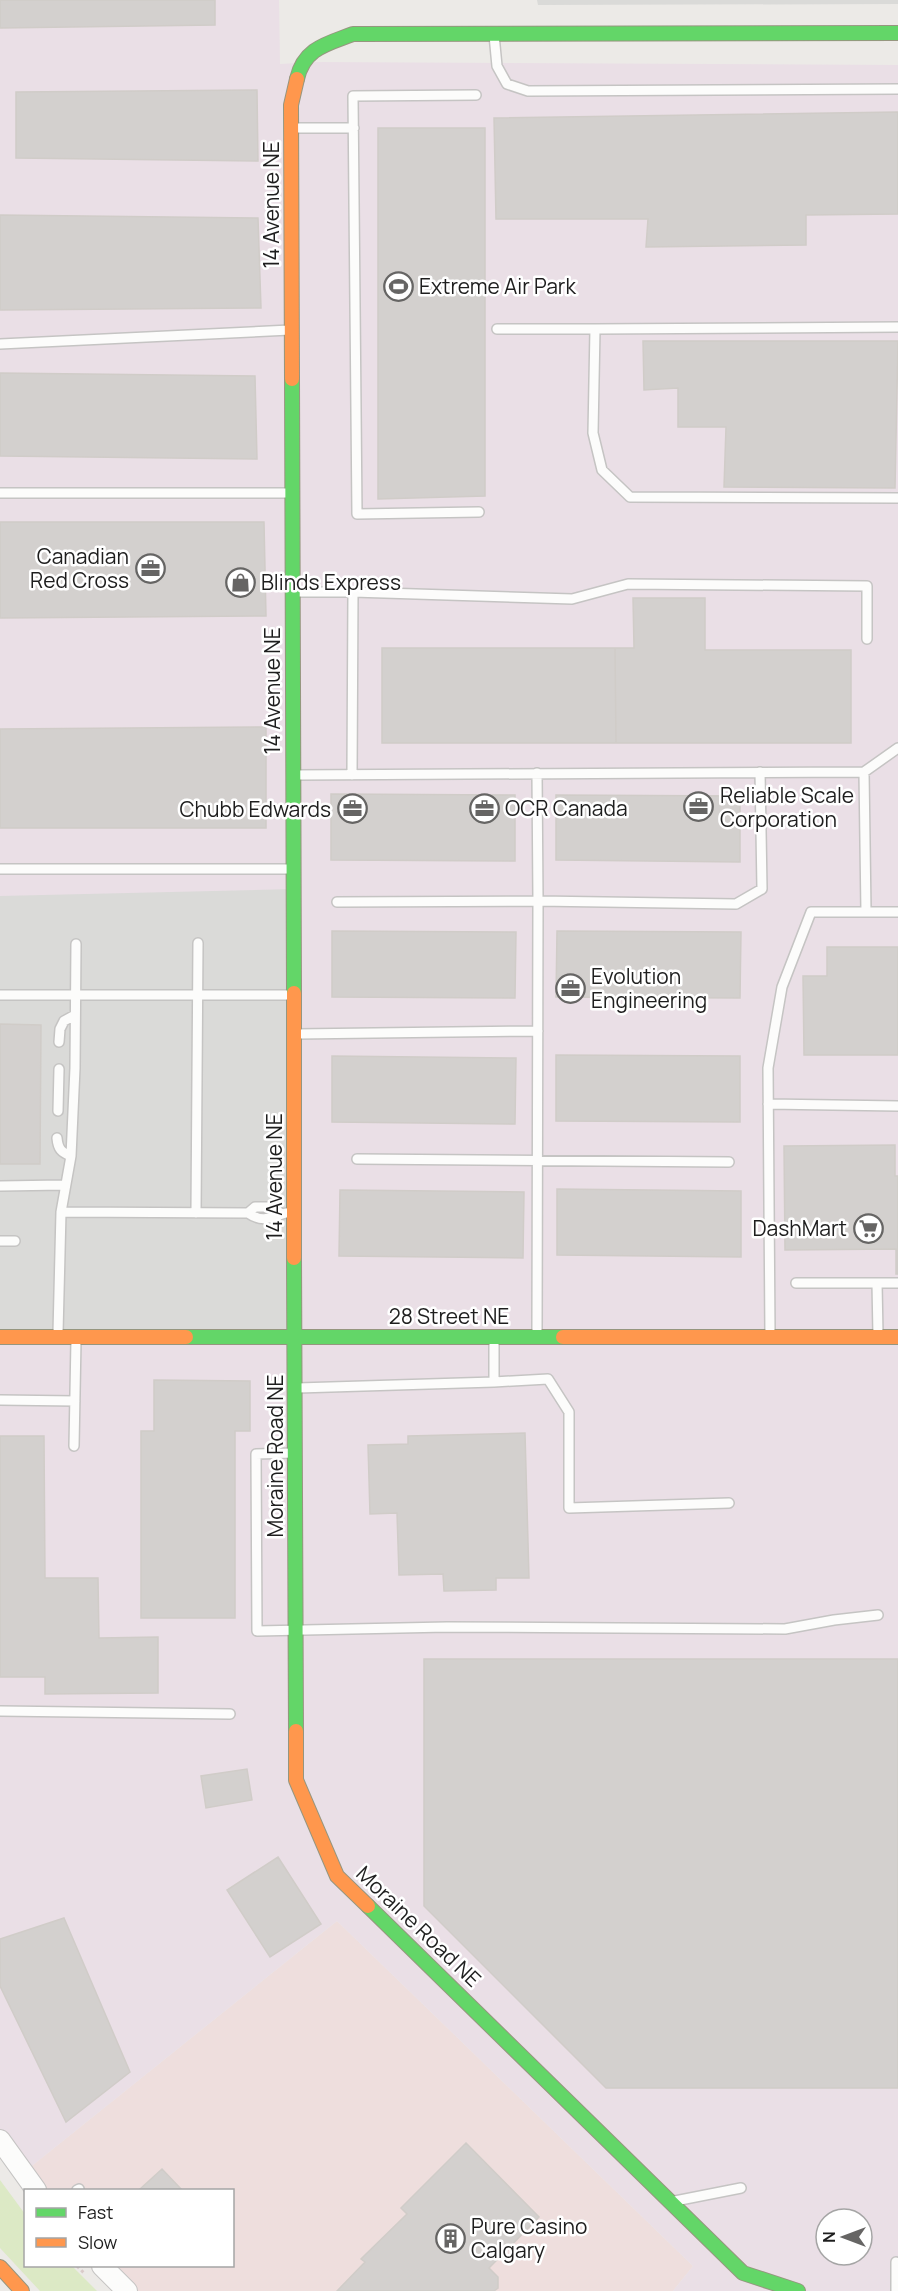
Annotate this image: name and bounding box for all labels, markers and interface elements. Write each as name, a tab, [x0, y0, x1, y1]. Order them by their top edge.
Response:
street label: 14 Avenue NE	[257, 141, 285, 269]
sports icon: Extreme Air Park	[382, 270, 414, 302]
place label: Extreme Air Park	[419, 272, 576, 300]
place label: Canadian Red Cross	[30, 542, 129, 594]
office icon: Canadian Red Cross	[134, 552, 166, 584]
shop icon: Blinds Express	[224, 566, 256, 598]
place label: Blinds Express	[261, 568, 401, 596]
street label: 14 Avenue NE	[258, 627, 286, 755]
place label: Reliable Scale Corporation	[720, 781, 854, 833]
office icon: Reliable Scale Corporation	[683, 791, 715, 823]
office icon: OCR Canada	[468, 792, 500, 824]
office icon: Chubb Edwards	[336, 793, 368, 825]
place label: OCR Canada	[505, 794, 628, 822]
place label: Chubb Edwards	[180, 795, 331, 823]
place label: Evolution Engineering	[591, 962, 707, 1014]
office icon: Evolution Engineering	[554, 972, 586, 1004]
street label: 14 Avenue NE	[260, 1113, 288, 1241]
supermarket icon: DashMart	[852, 1212, 884, 1244]
place label: DashMart	[752, 1214, 847, 1242]
street label: 28 Street NE	[389, 1302, 509, 1330]
street label: Moraine Road NE	[261, 1375, 289, 1537]
street label: Moraine Road NE	[351, 1859, 487, 1993]
legend	[24, 2189, 234, 2267]
text: Fast	[78, 2200, 113, 2224]
north arrow	[814, 2207, 874, 2267]
place label: Pure Casino Calgary	[471, 2212, 587, 2264]
building icon: Pure Casino Calgary	[434, 2222, 466, 2254]
text: Slow	[78, 2230, 118, 2254]
text: N	[818, 2231, 840, 2243]

